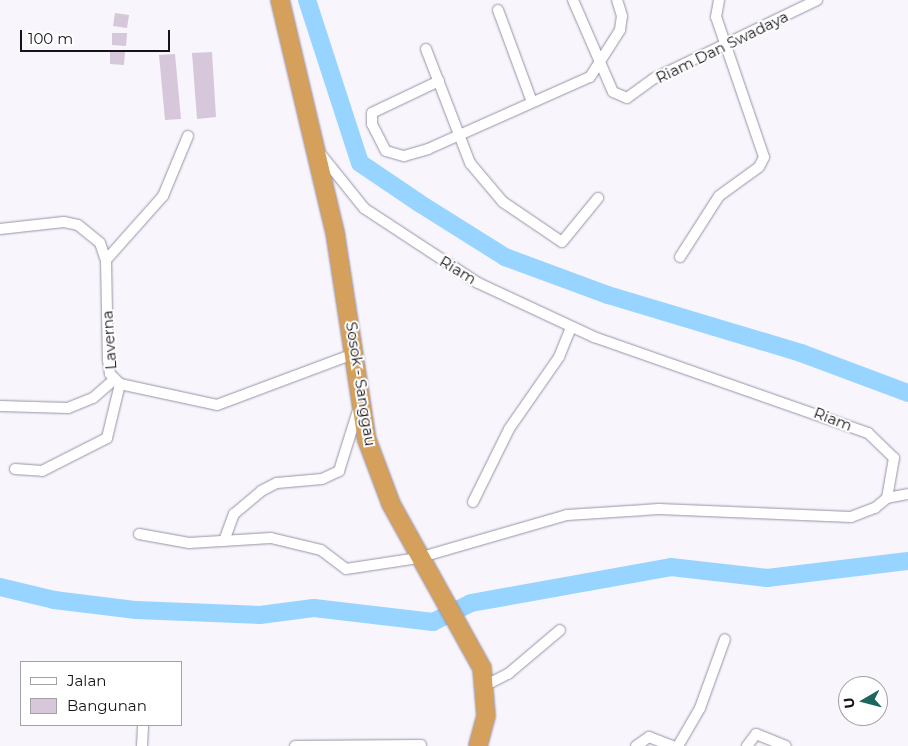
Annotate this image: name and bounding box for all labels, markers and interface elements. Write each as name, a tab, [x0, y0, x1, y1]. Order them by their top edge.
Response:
street label: Riam Dan Swadaya	[653, 7, 791, 87]
scale bar	[22, 20, 172, 52]
text: 100 m	[28, 29, 73, 48]
street label: Riam	[436, 252, 480, 288]
street label: Laverna	[98, 310, 120, 370]
street label: Sosok - Sanggau	[342, 321, 380, 447]
street label: Riam	[811, 403, 855, 435]
legend	[20, 661, 182, 726]
text: Jalan	[67, 671, 106, 690]
north arrow	[838, 676, 888, 726]
text: Bangunan	[67, 696, 147, 715]
text: U	[839, 696, 859, 710]

